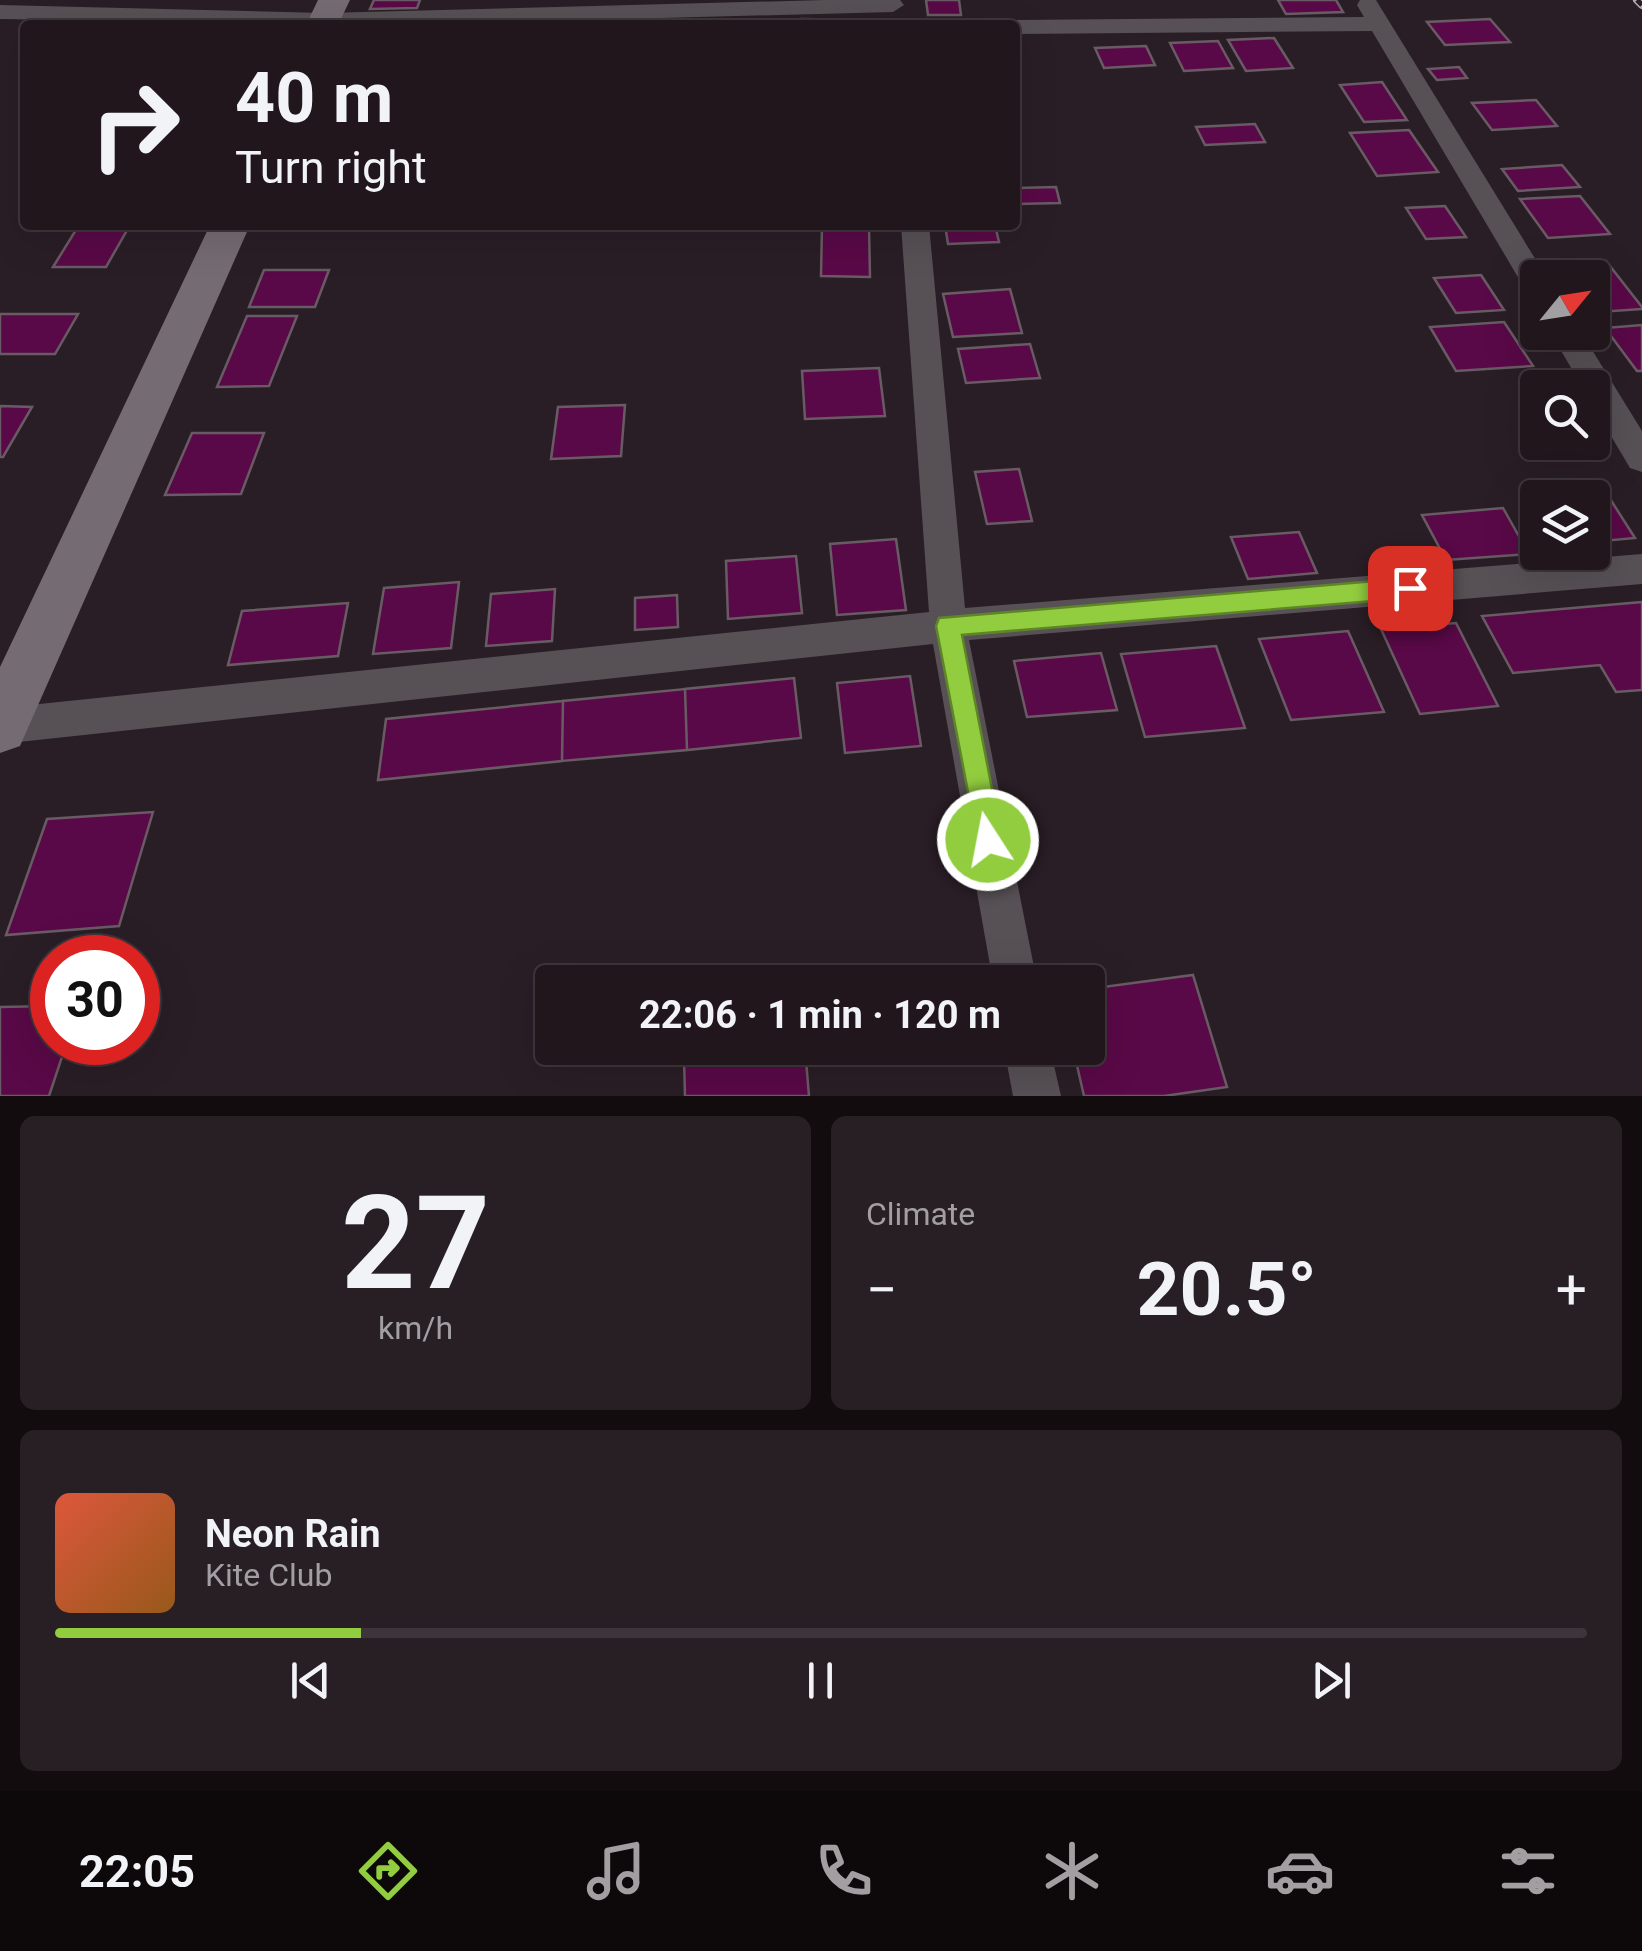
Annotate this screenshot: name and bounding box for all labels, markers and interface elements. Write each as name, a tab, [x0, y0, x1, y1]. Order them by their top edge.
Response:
text: 40 m	[235, 57, 393, 139]
icon: right	[70, 60, 200, 190]
text: Turn right	[235, 141, 427, 194]
north arrow	[1520, 260, 1610, 350]
map controls	[1520, 260, 1610, 570]
button: search	[1520, 370, 1610, 460]
button: layers	[1520, 480, 1610, 570]
pin	[1368, 546, 1453, 631]
icon: arrive	[1383, 561, 1438, 616]
position arrow	[936, 788, 1040, 892]
speed limit sign: 30	[30, 935, 160, 1065]
text: 22:06 · 1 min · 120 m	[639, 993, 1001, 1037]
text: 27	[341, 1167, 490, 1320]
text: Climate	[866, 1195, 975, 1233]
text: 20.5°	[1137, 1245, 1317, 1333]
text: −	[866, 1258, 897, 1322]
text: +	[1556, 1258, 1587, 1322]
text: km/h	[378, 1309, 453, 1347]
text: Neon Rain	[205, 1512, 381, 1556]
text: Kite Club	[205, 1556, 332, 1594]
icon: previous	[283, 1653, 338, 1708]
icon: pause	[793, 1653, 848, 1708]
icon: next	[1304, 1653, 1359, 1708]
icon: directions	[353, 1836, 423, 1906]
icon: music	[581, 1836, 651, 1906]
icon: phone	[809, 1836, 879, 1906]
icon: climate	[1037, 1836, 1107, 1906]
icon: car	[1265, 1836, 1335, 1906]
icon: filters	[1493, 1836, 1563, 1906]
text: 22:05	[79, 1845, 195, 1898]

